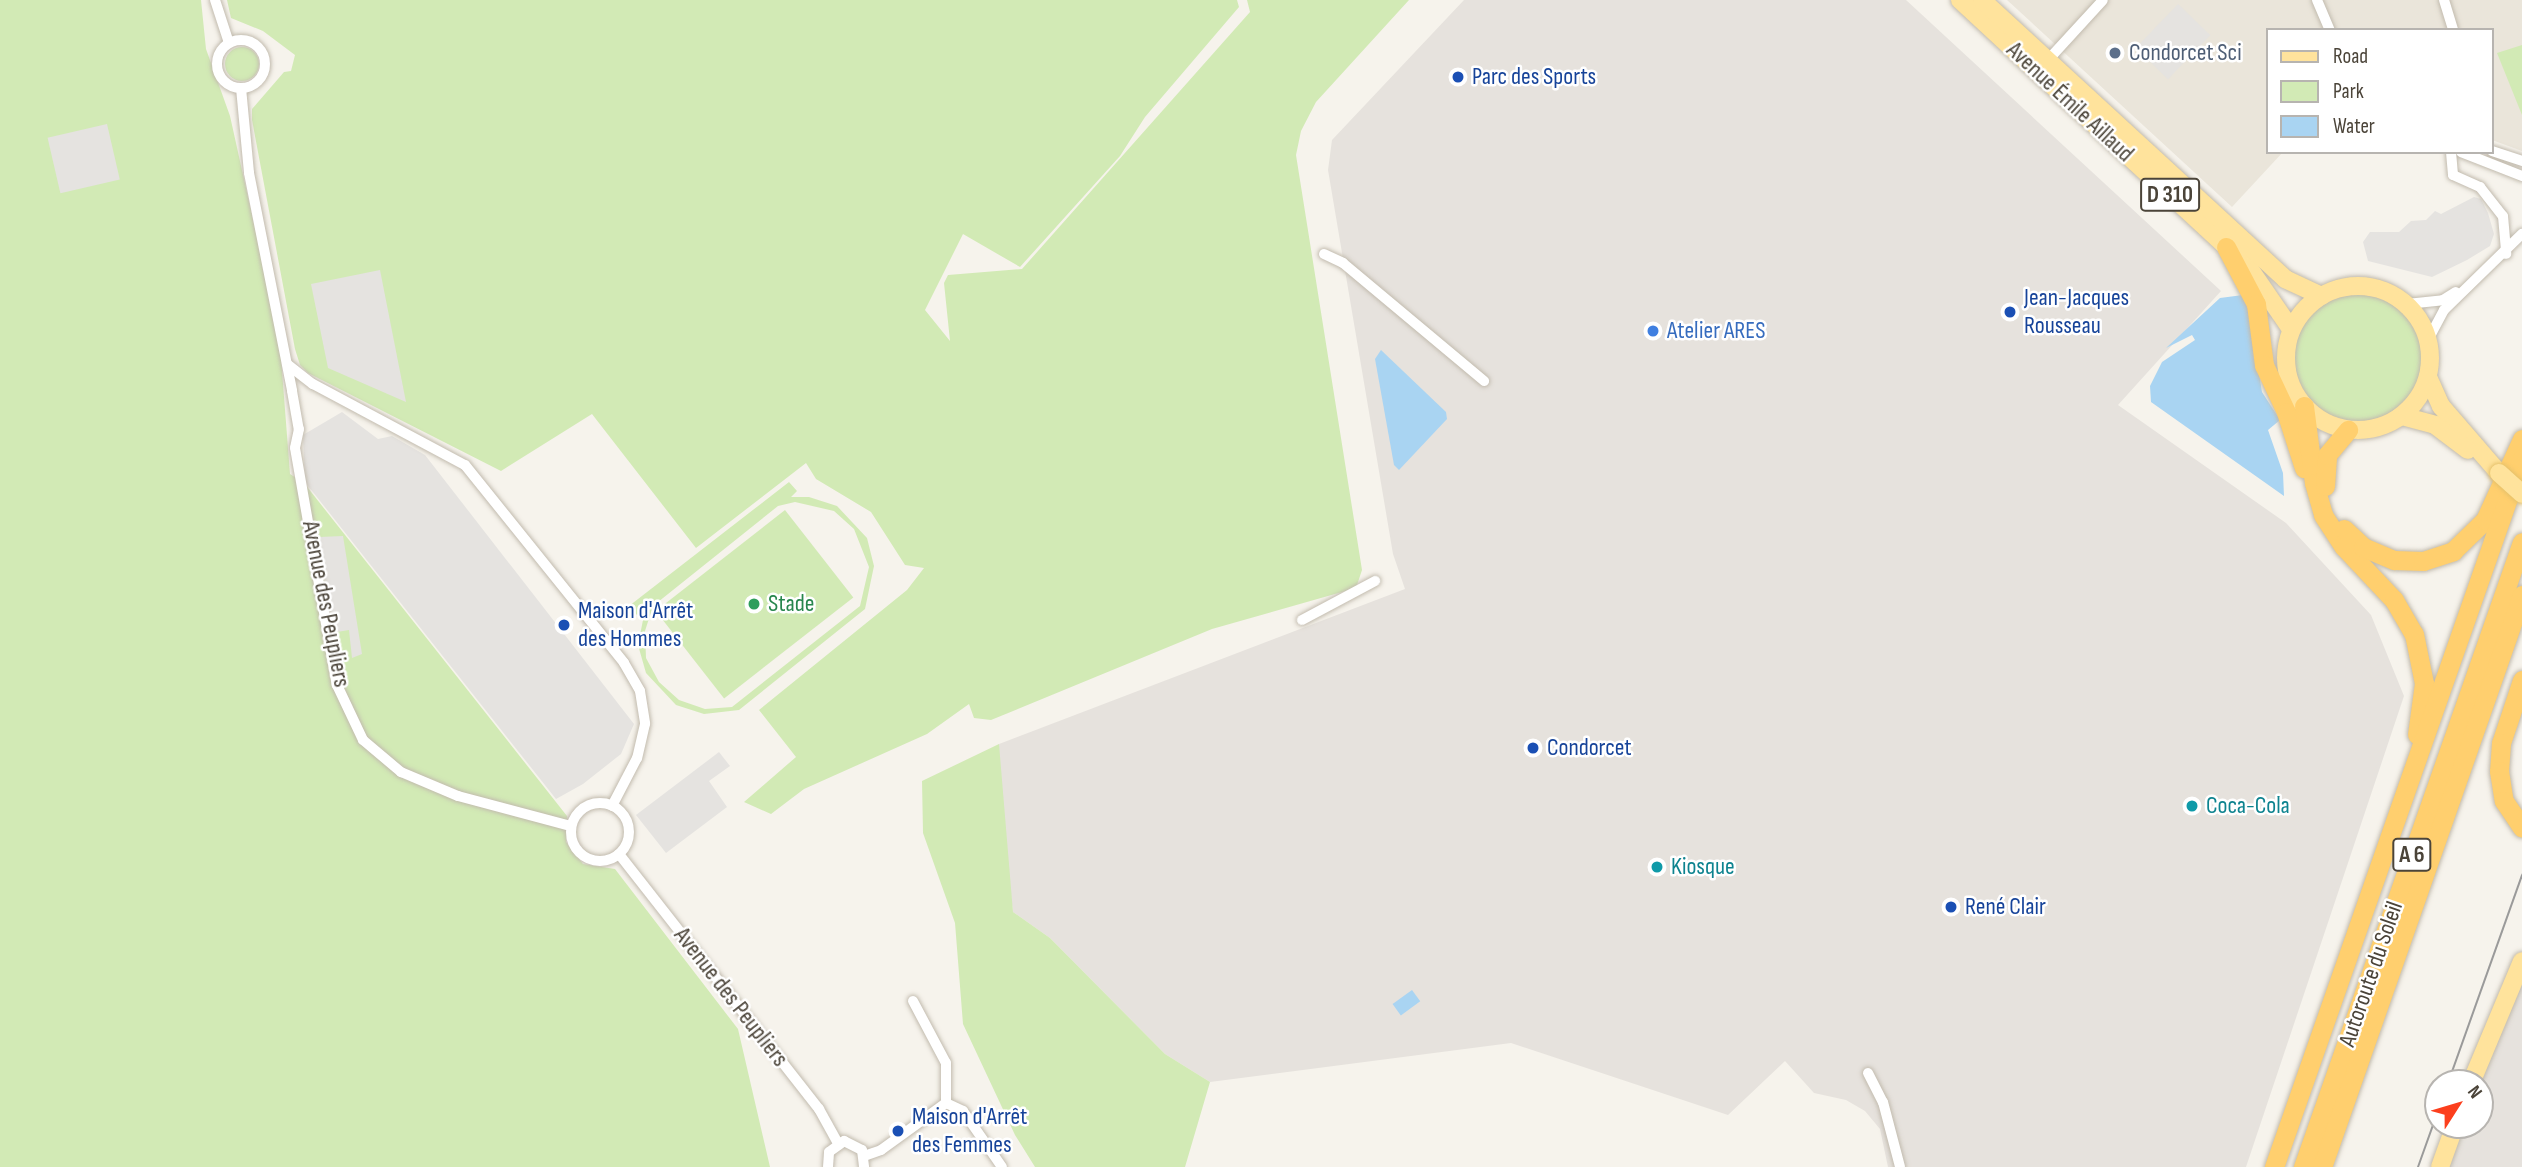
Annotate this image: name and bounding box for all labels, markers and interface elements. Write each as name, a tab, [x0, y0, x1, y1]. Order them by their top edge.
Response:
legend	[2266, 28, 2494, 154]
street label: Avenue Émile Aillaud	[2001, 36, 2139, 168]
place label: Condorcet Sci	[2129, 39, 2242, 67]
text: Road	[2333, 44, 2368, 69]
marker: Condorcet Sci	[2107, 45, 2123, 61]
place label: Parc des Sports	[1472, 63, 1596, 91]
marker: Parc des Sports	[1450, 69, 1466, 85]
text: Park	[2333, 79, 2364, 104]
text: Water	[2333, 114, 2375, 139]
road number: D 310	[2138, 176, 2202, 214]
place label: Jean-Jacques Rousseau	[2024, 284, 2129, 340]
marker: Jean-Jacques Rousseau	[2002, 304, 2018, 320]
place label: Atelier ARES	[1667, 317, 1765, 345]
marker: Atelier ARES	[1645, 323, 1661, 339]
street label: Avenue des Peupliers	[296, 519, 356, 689]
place label: Stade	[768, 590, 814, 618]
marker: Stade	[746, 596, 762, 612]
place label: Maison d'Arrêt des Hommes	[578, 597, 693, 653]
marker: Maison d'Arrêt des Hommes	[556, 617, 572, 633]
place label: Condorcet	[1547, 734, 1632, 762]
marker: Condorcet	[1525, 740, 1541, 756]
place label: Coca-Cola	[2206, 792, 2290, 820]
marker: Coca-Cola	[2184, 798, 2200, 814]
road number: A 6	[2391, 835, 2433, 874]
place label: Kiosque	[1671, 853, 1735, 881]
marker: Kiosque	[1649, 859, 1665, 875]
place label: René Clair	[1965, 893, 2046, 921]
street label: Autoroute du Soleil	[2333, 898, 2409, 1050]
marker: René Clair	[1943, 899, 1959, 915]
street label: Avenue des Peupliers	[668, 922, 794, 1072]
north arrow	[2424, 1069, 2494, 1139]
text: N	[2462, 1081, 2487, 1103]
place label: Maison d'Arrêt des Femmes	[912, 1103, 1027, 1159]
marker: Maison d'Arrêt des Femmes	[890, 1123, 906, 1139]

